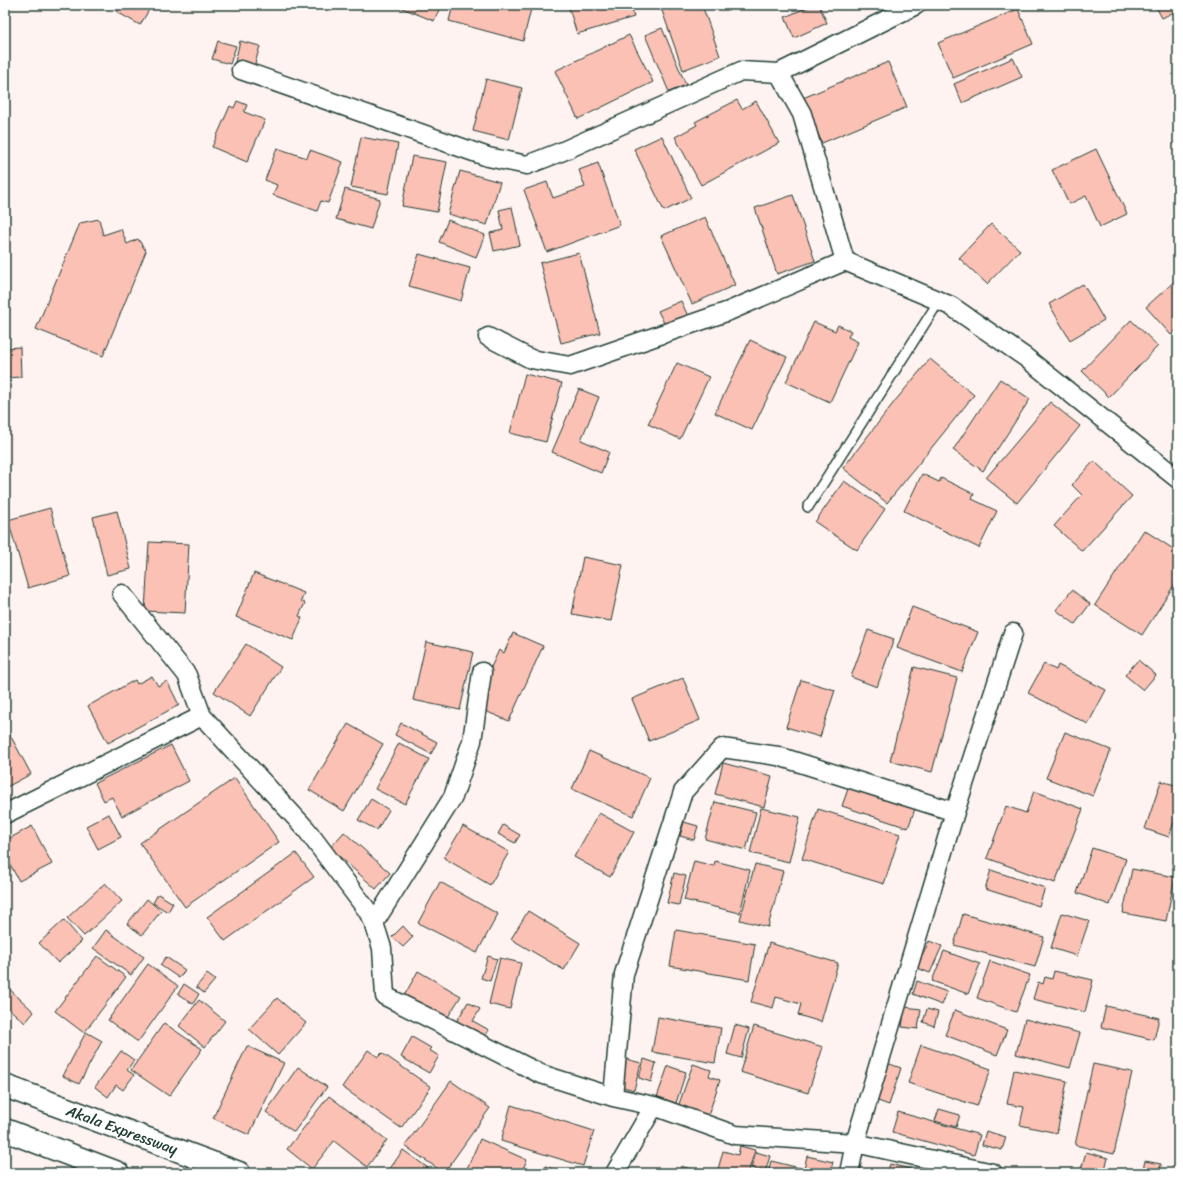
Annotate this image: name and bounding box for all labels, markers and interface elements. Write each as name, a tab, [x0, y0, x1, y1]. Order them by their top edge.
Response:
street label: Akala Expressway	[62, 1097, 182, 1162]

